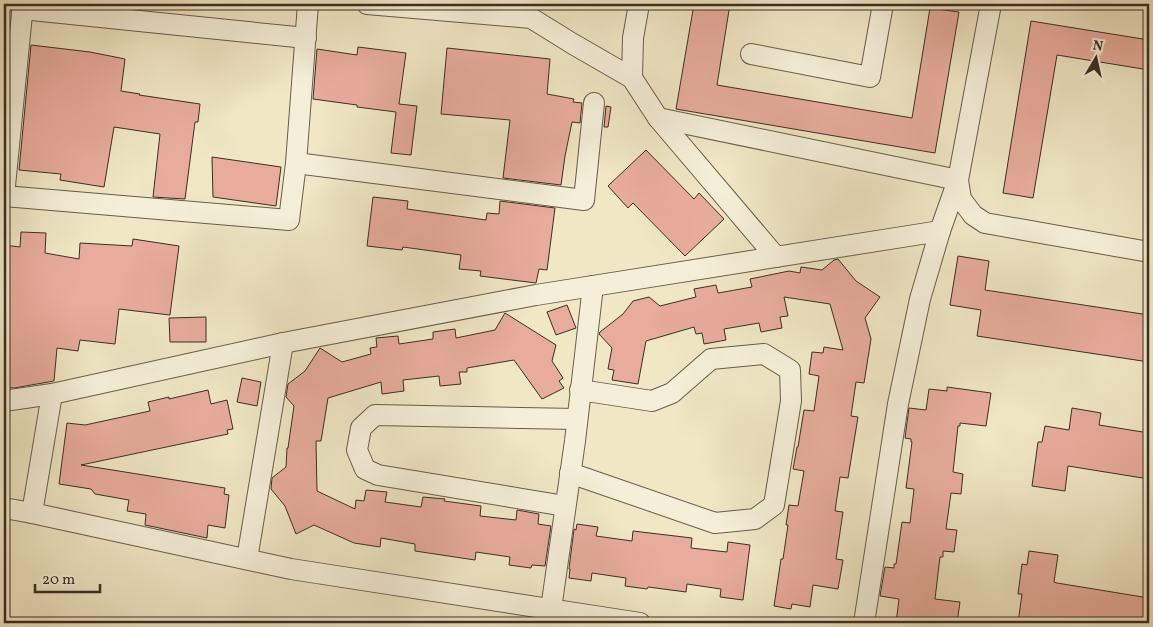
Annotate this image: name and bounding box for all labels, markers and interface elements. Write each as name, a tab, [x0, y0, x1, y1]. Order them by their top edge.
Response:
north arrow	[1070, 32, 1120, 82]
text: N	[1091, 36, 1104, 57]
scale bar	[35, 562, 100, 594]
text: 20 m	[42, 570, 75, 591]

